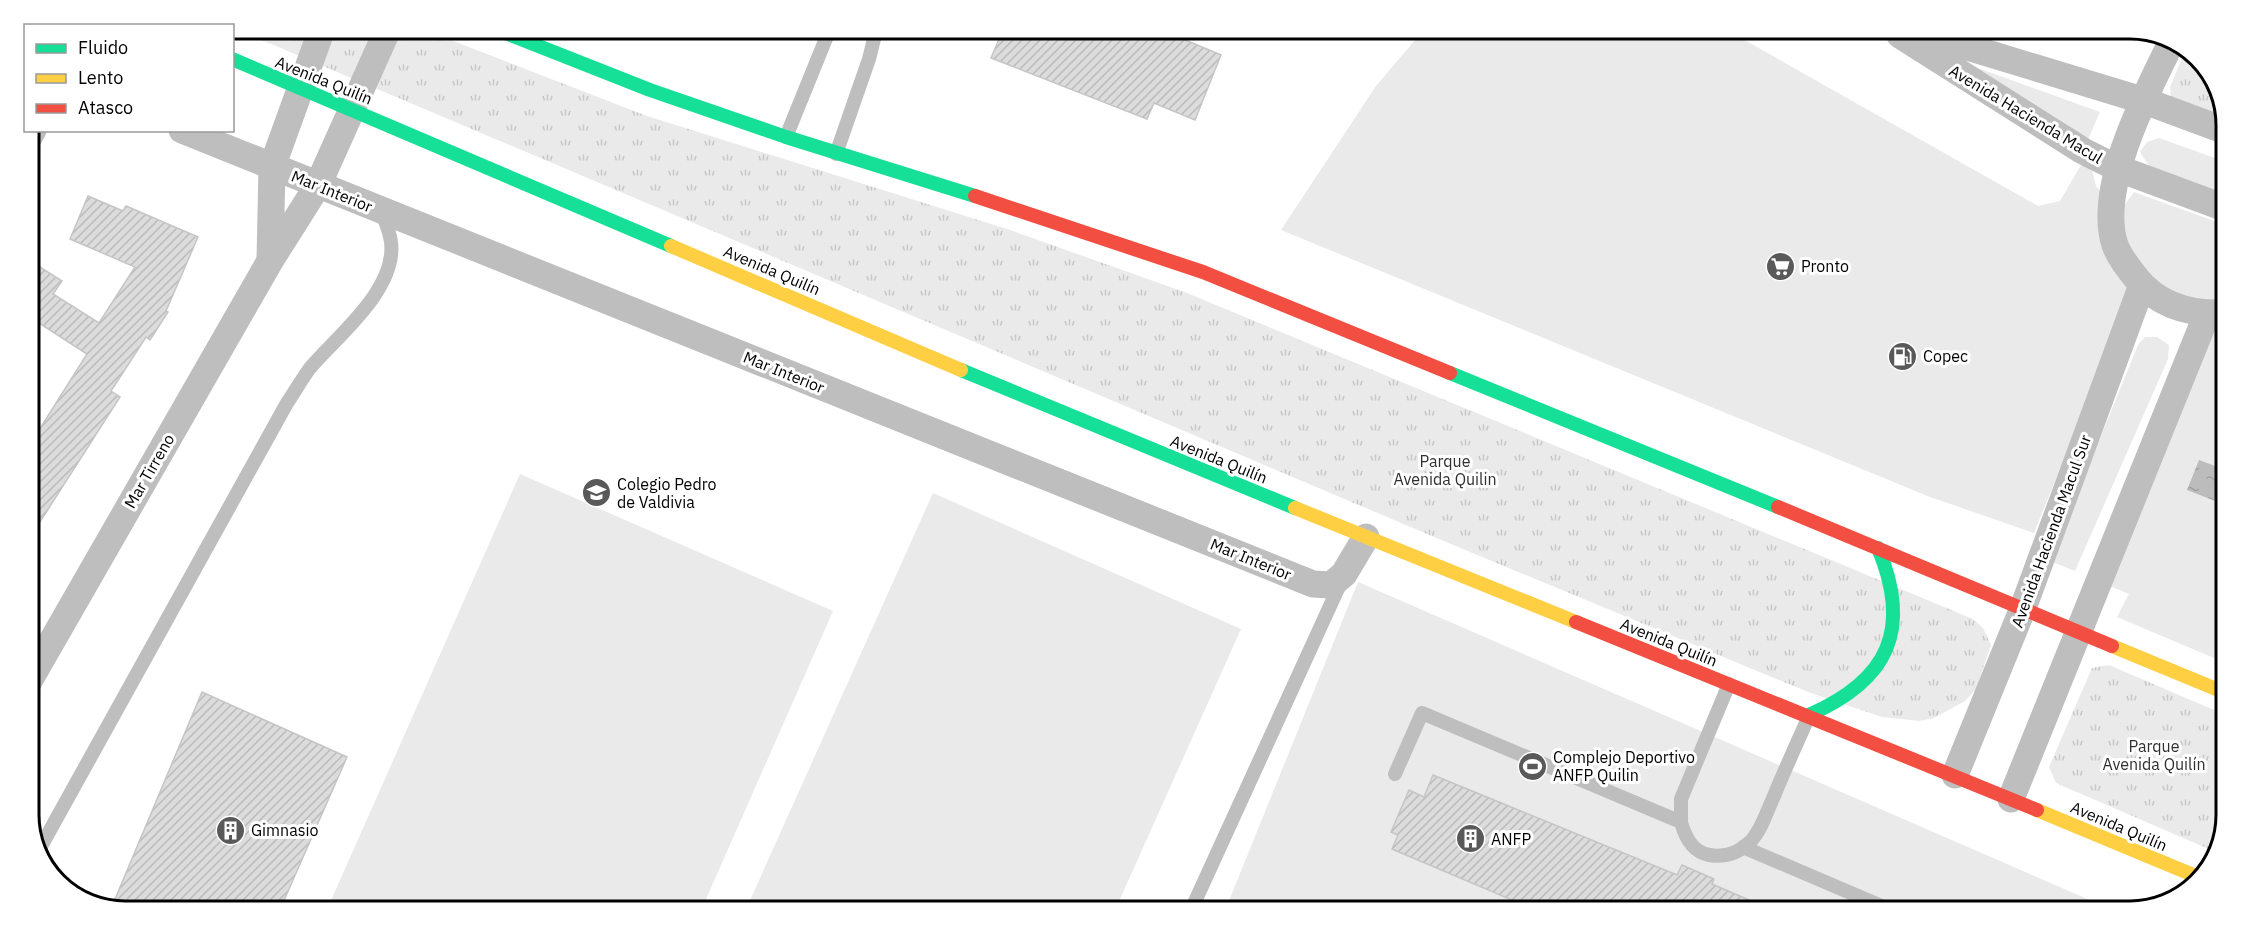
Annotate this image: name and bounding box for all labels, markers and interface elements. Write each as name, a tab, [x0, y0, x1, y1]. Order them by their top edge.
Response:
legend	[24, 24, 234, 132]
text: Fluido	[78, 36, 128, 59]
street label: Avenida Quilín	[272, 51, 376, 109]
street label: Avenida Hacienda Macul	[1946, 60, 2106, 168]
text: Lento	[78, 66, 123, 89]
text: Atasco	[78, 96, 133, 119]
street label: Mar Interior	[289, 166, 376, 216]
street label: Avenida Quilín	[721, 241, 823, 299]
supermarket icon: Pronto	[1764, 250, 1796, 282]
place label: Pronto	[1801, 256, 1849, 276]
fuel station icon: Copec	[1886, 340, 1918, 372]
place label: Copec	[1923, 346, 1968, 366]
street label: Mar Interior	[741, 347, 828, 397]
street label: Mar Tirreno	[120, 430, 178, 512]
street label: Avenida Quilín	[1167, 430, 1271, 488]
street label: Avenida Hacienda Macul Sur	[2007, 432, 2095, 630]
park label: Parque Avenida Quilin	[1393, 451, 1497, 489]
place label: Colegio Pedro de Valdivia	[617, 474, 716, 512]
school or university icon: Colegio Pedro de Valdivia	[580, 477, 612, 509]
street label: Mar Interior	[1208, 534, 1295, 584]
street label: Avenida Quilín	[1617, 613, 1721, 671]
park label: Parque Avenida Quilín	[2102, 736, 2206, 774]
place label: Complejo Deportivo ANFP Quilin	[1553, 747, 1695, 785]
sports icon: Complejo Deportivo ANFP Quilin	[1516, 750, 1548, 782]
street label: Avenida Quilín	[2068, 797, 2170, 855]
building icon: Gimnasio	[214, 814, 246, 846]
place label: Gimnasio	[251, 820, 319, 840]
building icon: ANFP	[1454, 823, 1486, 855]
place label: ANFP	[1491, 829, 1532, 849]

